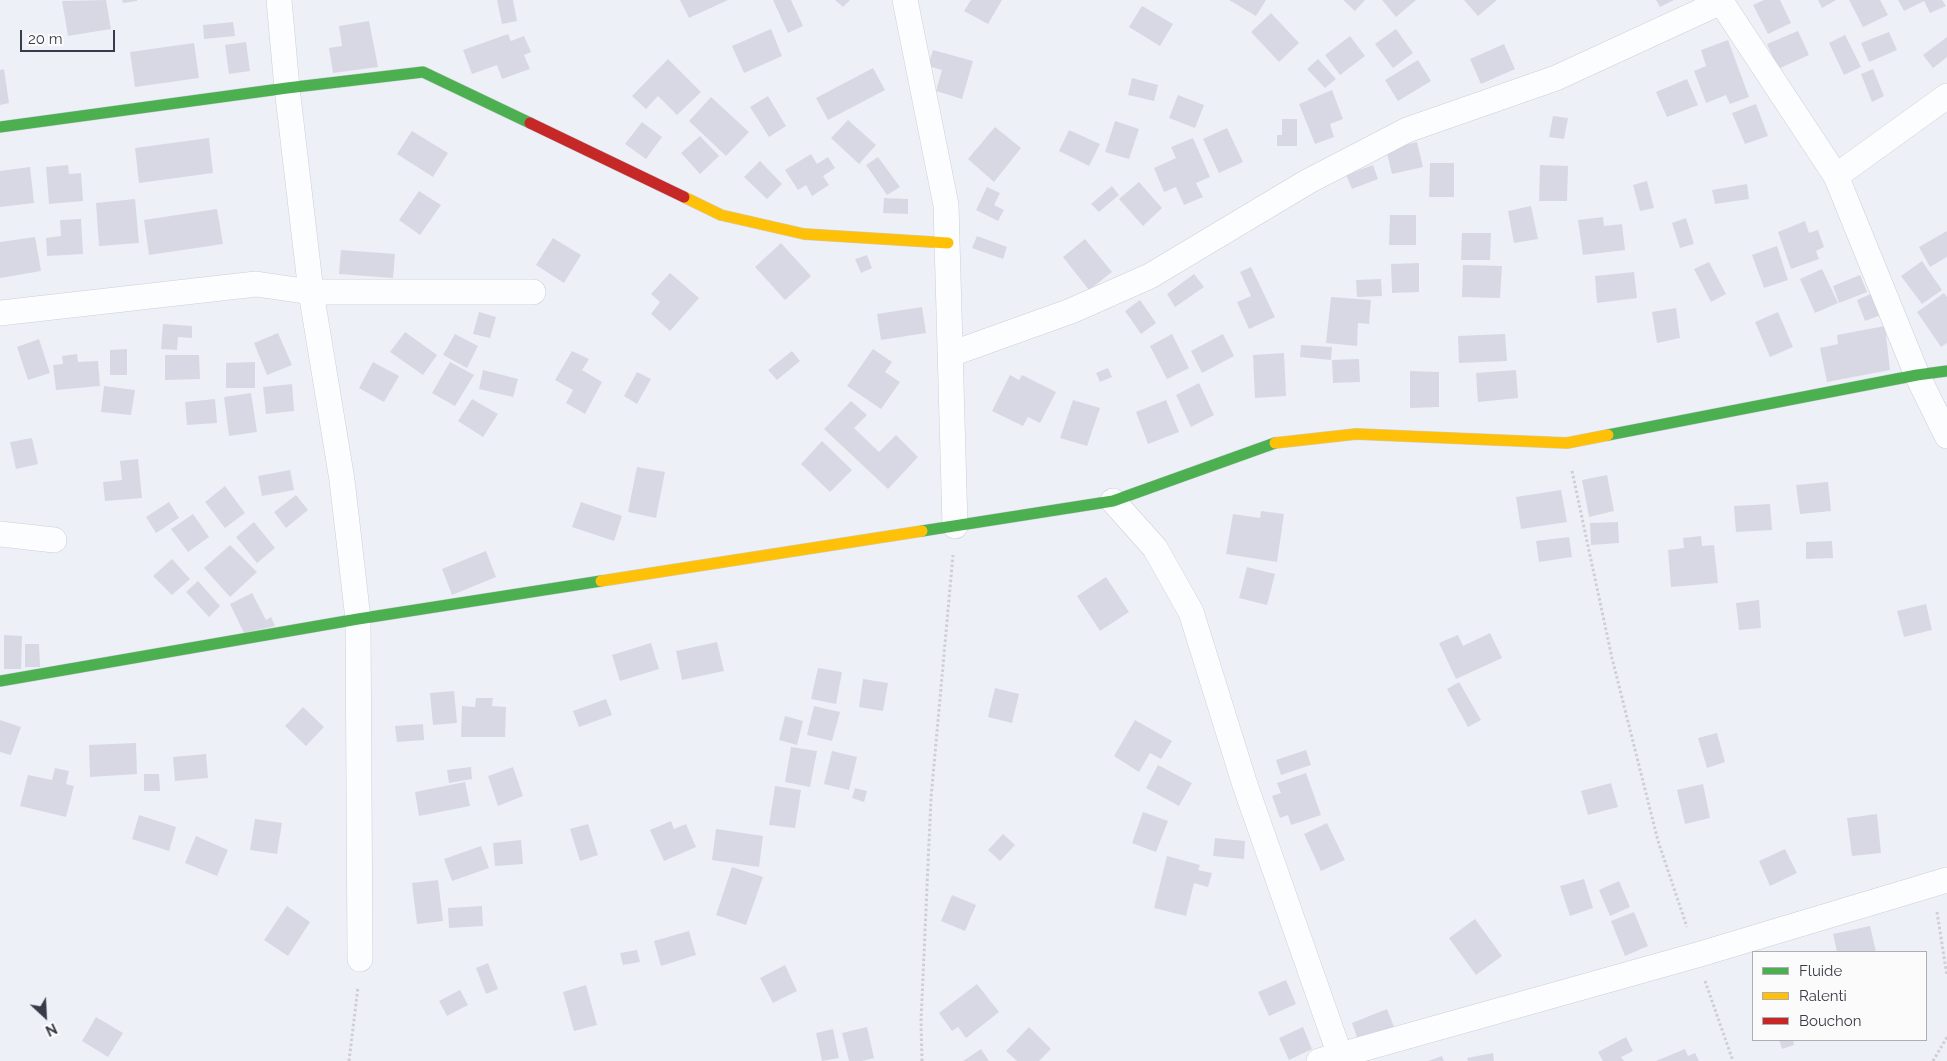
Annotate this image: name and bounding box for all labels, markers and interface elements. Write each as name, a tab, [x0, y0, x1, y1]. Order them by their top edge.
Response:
scale bar	[22, 20, 118, 52]
text: 20 m	[28, 30, 63, 48]
legend	[1752, 951, 1927, 1041]
text: Fluide	[1799, 962, 1842, 980]
text: Ralenti	[1799, 987, 1847, 1005]
north arrow	[20, 991, 70, 1041]
text: Bouchon	[1799, 1012, 1861, 1030]
text: N	[43, 1020, 60, 1039]

